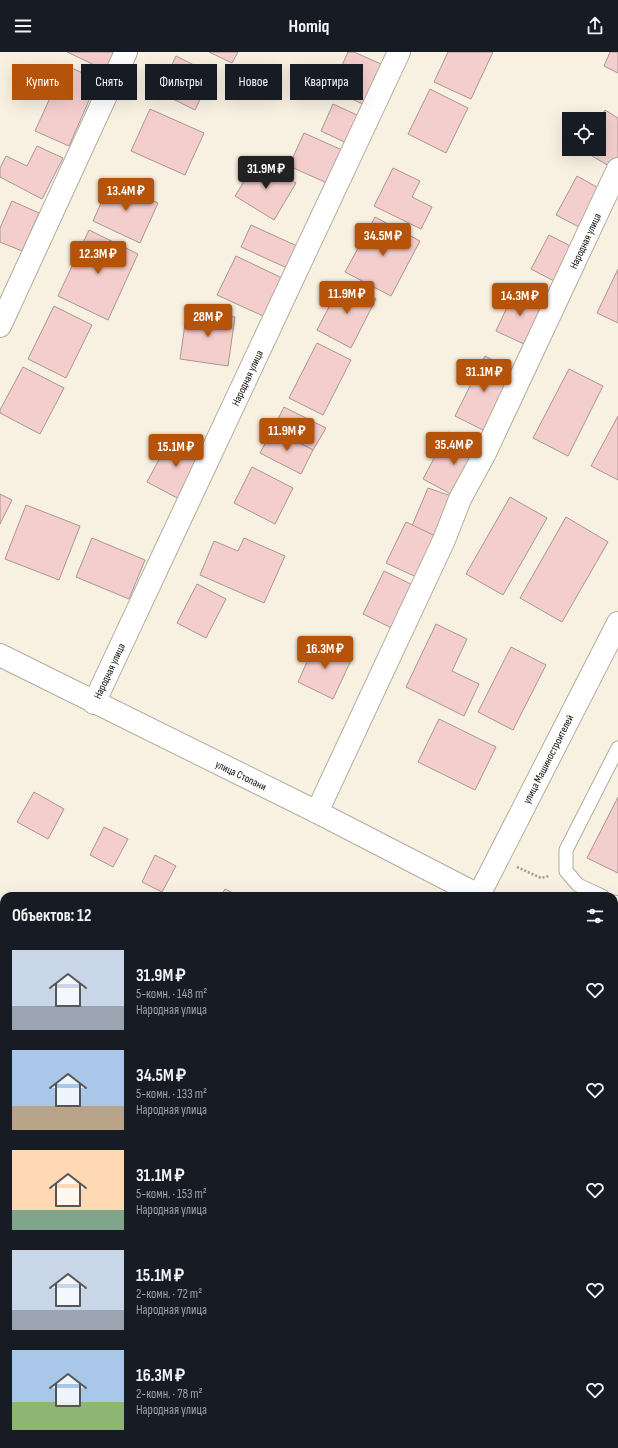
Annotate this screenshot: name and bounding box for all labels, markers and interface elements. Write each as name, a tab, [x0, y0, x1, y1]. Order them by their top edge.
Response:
icon: menu	[12, 15, 34, 37]
icon: share	[584, 15, 606, 37]
text: Homiq	[289, 16, 329, 37]
chip: Купить	[12, 64, 73, 100]
chip: Снять	[81, 64, 137, 100]
chip: Фильтры	[145, 64, 217, 100]
chip: Новое	[225, 64, 282, 100]
chip: Квартира	[290, 64, 363, 100]
map controls	[562, 112, 606, 156]
button: locate	[562, 112, 606, 156]
pin: 31.9M ₽	[229, 156, 303, 190]
text: 31.9M ₽	[247, 161, 285, 177]
pin: 13.4M ₽	[89, 178, 163, 212]
text: 13.4M ₽	[107, 183, 145, 199]
street label: Народная улица	[567, 211, 604, 271]
pin: 34.5M ₽	[346, 223, 420, 257]
text: 34.5M ₽	[364, 228, 402, 244]
pin: 12.3M ₽	[61, 241, 135, 275]
text: 12.3M ₽	[79, 246, 117, 262]
pin: 11.9M ₽	[310, 281, 384, 315]
pin: 14.3M ₽	[483, 283, 557, 317]
text: 11.9M ₽	[328, 286, 366, 302]
text: 14.3M ₽	[501, 288, 539, 304]
pin: 28M ₽	[180, 304, 236, 338]
text: 28M ₽	[193, 309, 223, 325]
street label: Народная улица	[229, 348, 266, 408]
pin: 31.1M ₽	[447, 359, 521, 393]
text: 31.1M ₽	[465, 364, 503, 380]
pin: 11.9M ₽	[250, 418, 324, 452]
text: 11.9M ₽	[268, 423, 306, 439]
pin: 35.4M ₽	[417, 432, 491, 466]
pin: 15.1M ₽	[139, 434, 213, 468]
text: 35.4M ₽	[435, 437, 473, 453]
text: 15.1M ₽	[158, 439, 194, 455]
pin: 16.3M ₽	[288, 636, 362, 670]
street label: Народная улица	[91, 641, 128, 701]
text: 16.3M ₽	[306, 641, 344, 657]
street label: улица Машиностроителей	[520, 713, 577, 806]
street label: улица Стопани	[213, 758, 268, 793]
icon: filters	[584, 905, 606, 927]
text: Объектов: 12	[12, 906, 91, 926]
icon: home	[44, 966, 92, 1014]
text: 31.9M ₽	[136, 966, 186, 986]
icon: heart	[584, 979, 606, 1001]
text: 5-комн. · 148 m²	[136, 986, 207, 1002]
text: Народная улица	[136, 1002, 207, 1018]
icon: home	[44, 1066, 92, 1114]
text: 34.5M ₽	[136, 1066, 186, 1086]
icon: heart	[584, 1079, 606, 1101]
text: 5-комн. · 133 m²	[136, 1086, 207, 1102]
text: Народная улица	[136, 1102, 207, 1118]
icon: home	[44, 1166, 92, 1214]
text: 31.1M ₽	[136, 1166, 185, 1186]
icon: heart	[584, 1179, 606, 1201]
text: 5-комн. · 153 m²	[136, 1186, 207, 1202]
text: Народная улица	[136, 1202, 207, 1218]
icon: home	[44, 1266, 92, 1314]
text: 15.1M ₽	[136, 1266, 184, 1286]
icon: heart	[584, 1279, 606, 1301]
text: 2-комн. · 72 m²	[136, 1286, 202, 1302]
text: Народная улица	[136, 1302, 207, 1318]
icon: home	[44, 1366, 92, 1414]
text: 16.3M ₽	[136, 1366, 185, 1386]
icon: heart	[584, 1379, 606, 1401]
text: 2-комн. · 78 m²	[136, 1386, 203, 1402]
text: Народная улица	[136, 1402, 207, 1418]

